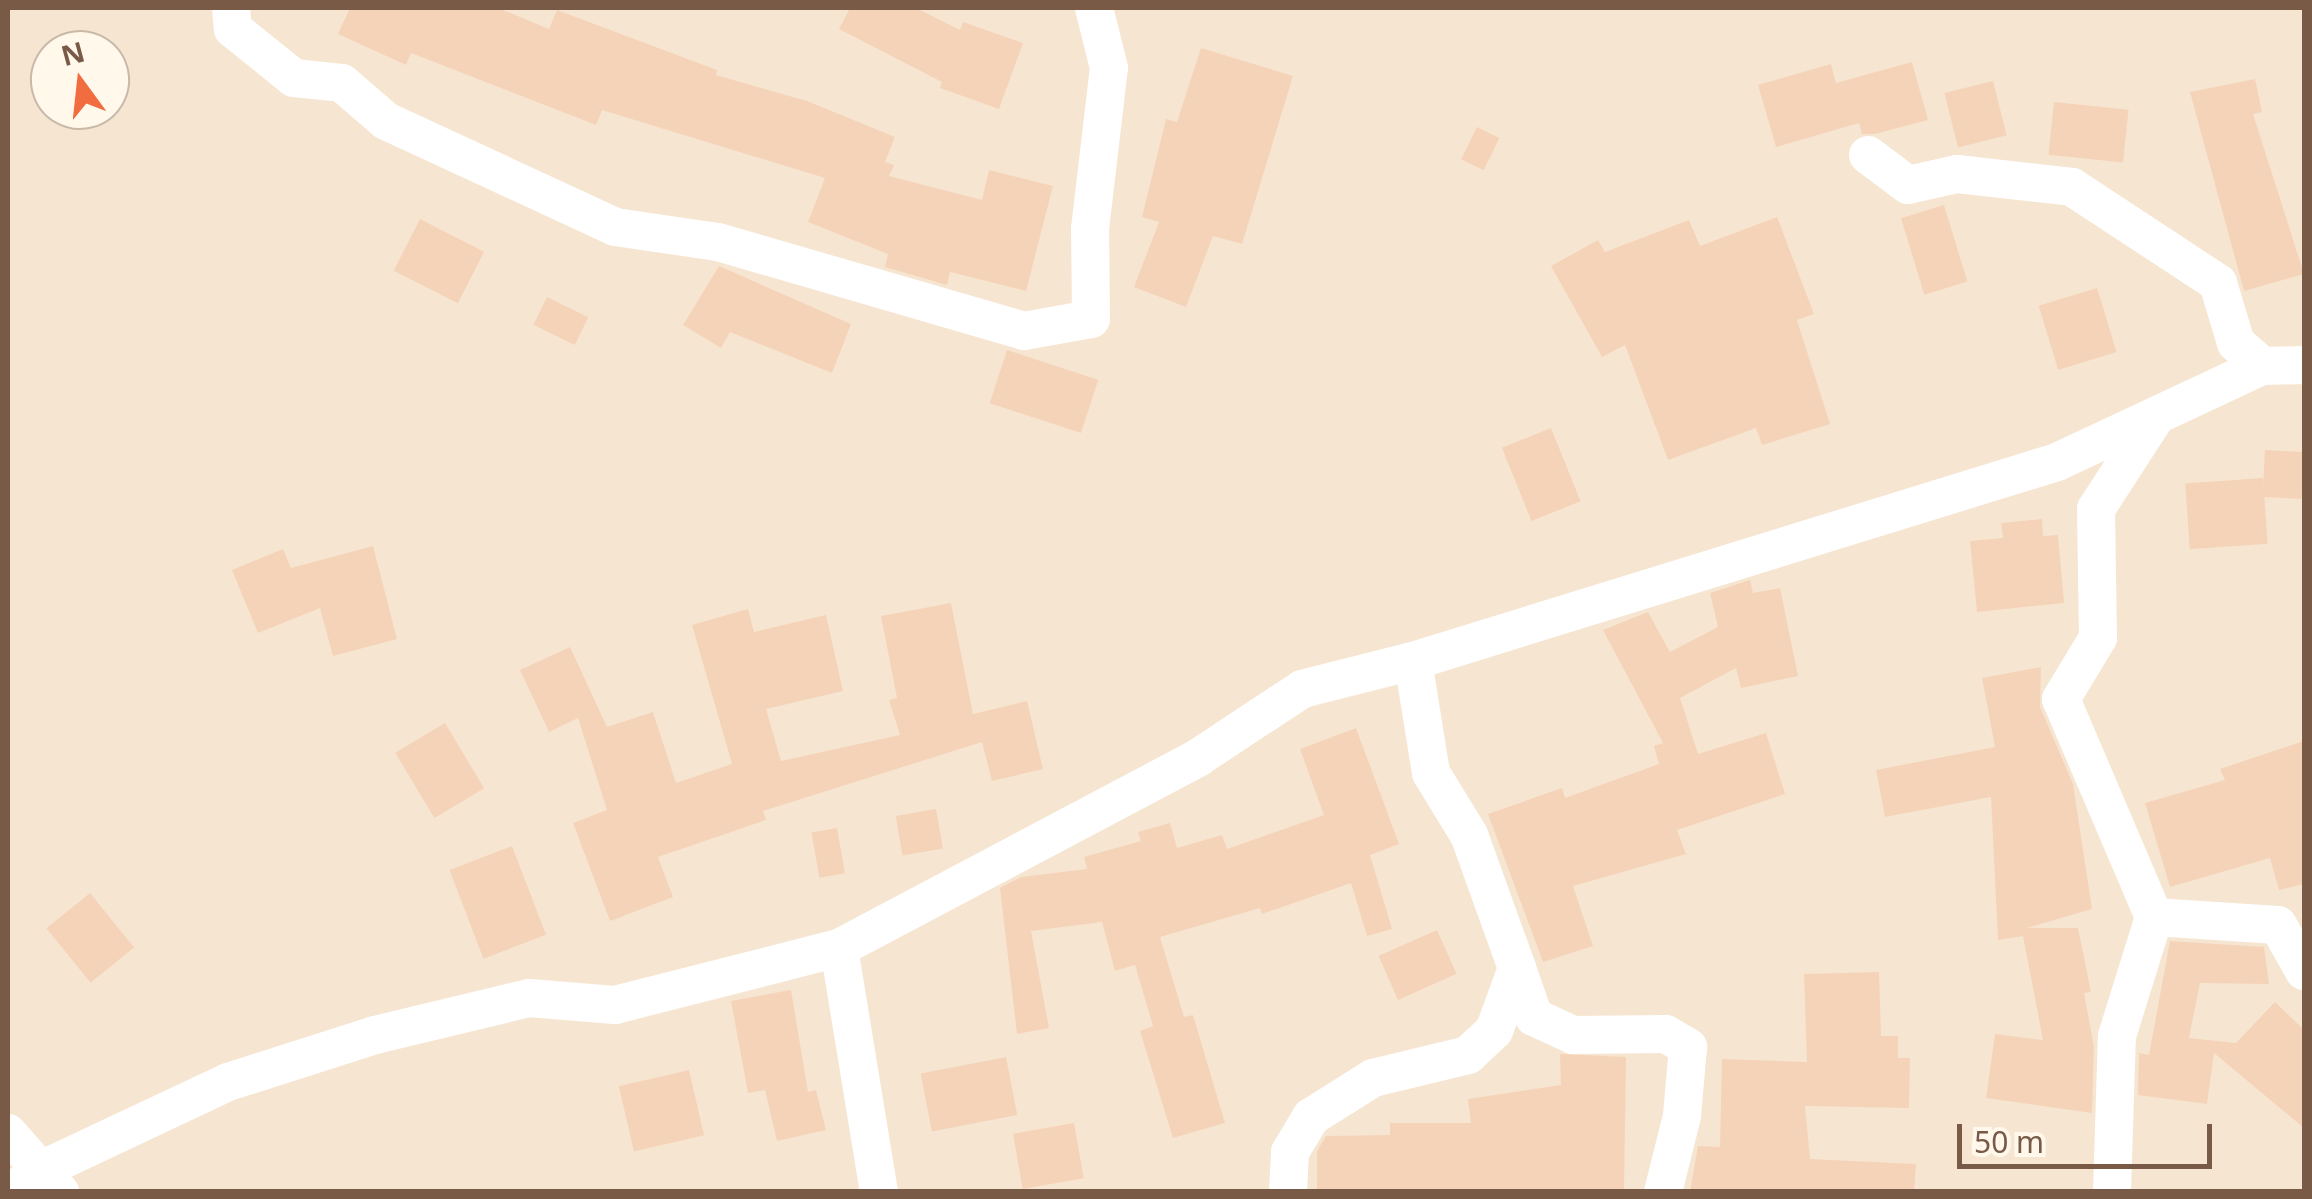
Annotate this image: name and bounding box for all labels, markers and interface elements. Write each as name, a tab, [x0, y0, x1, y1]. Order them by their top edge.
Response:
north arrow	[30, 30, 130, 130]
text: N	[57, 32, 89, 74]
scale bar	[1962, 1104, 2217, 1166]
text: 50 m	[1974, 1121, 2044, 1162]

